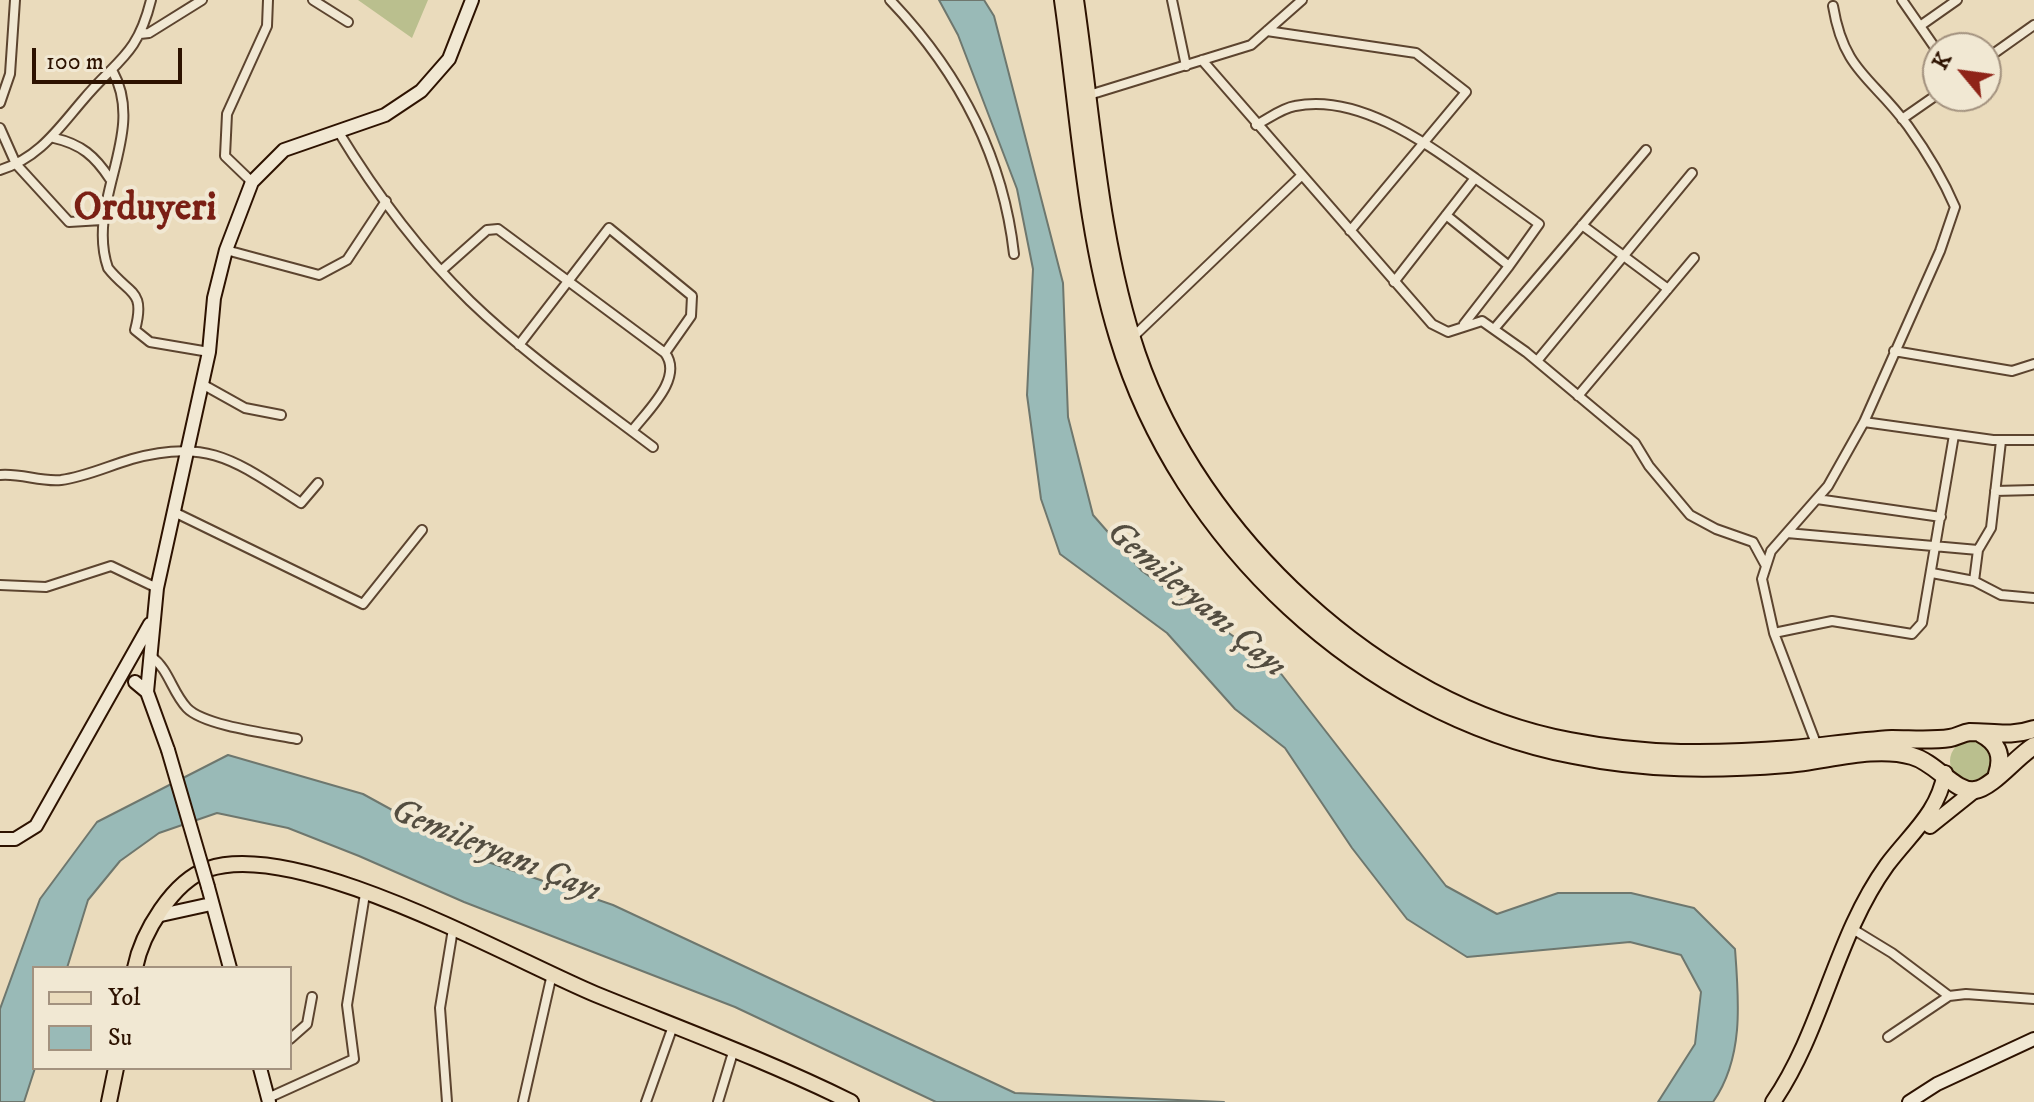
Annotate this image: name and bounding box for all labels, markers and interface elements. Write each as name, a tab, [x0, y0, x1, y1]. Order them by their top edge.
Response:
scale bar	[36, 32, 186, 82]
north arrow	[1922, 32, 2002, 112]
text: 100 m	[46, 47, 104, 77]
text: K	[1927, 48, 1958, 74]
district label: Orduyeri	[73, 187, 217, 235]
water label: Gemileryanı Çayı	[1097, 514, 1293, 688]
water label: Gemileryanı Çayı	[384, 792, 606, 914]
legend	[32, 966, 292, 1070]
text: Yol	[108, 983, 140, 1013]
text: Su	[108, 1023, 132, 1053]

